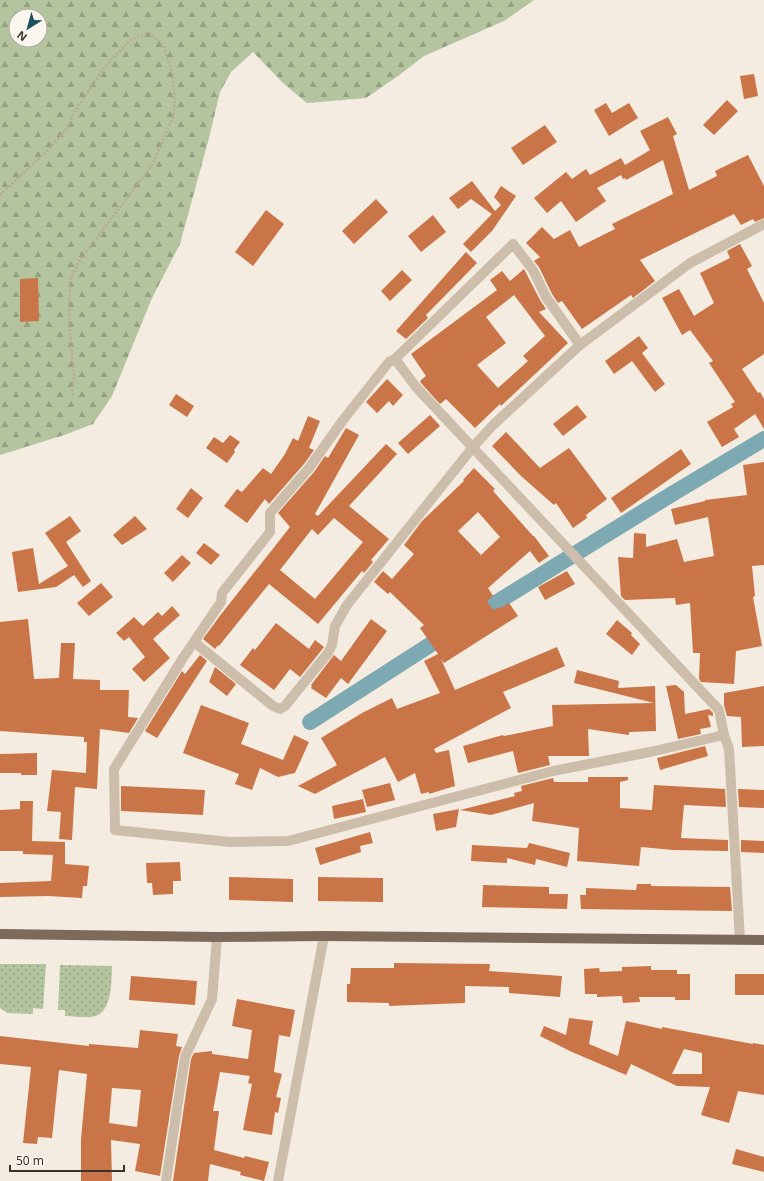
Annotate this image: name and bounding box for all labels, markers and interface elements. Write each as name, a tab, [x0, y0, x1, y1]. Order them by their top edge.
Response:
north arrow	[8, 8, 48, 48]
text: N	[14, 28, 30, 45]
scale bar	[10, 1147, 124, 1173]
text: 50 m	[16, 1152, 44, 1169]

